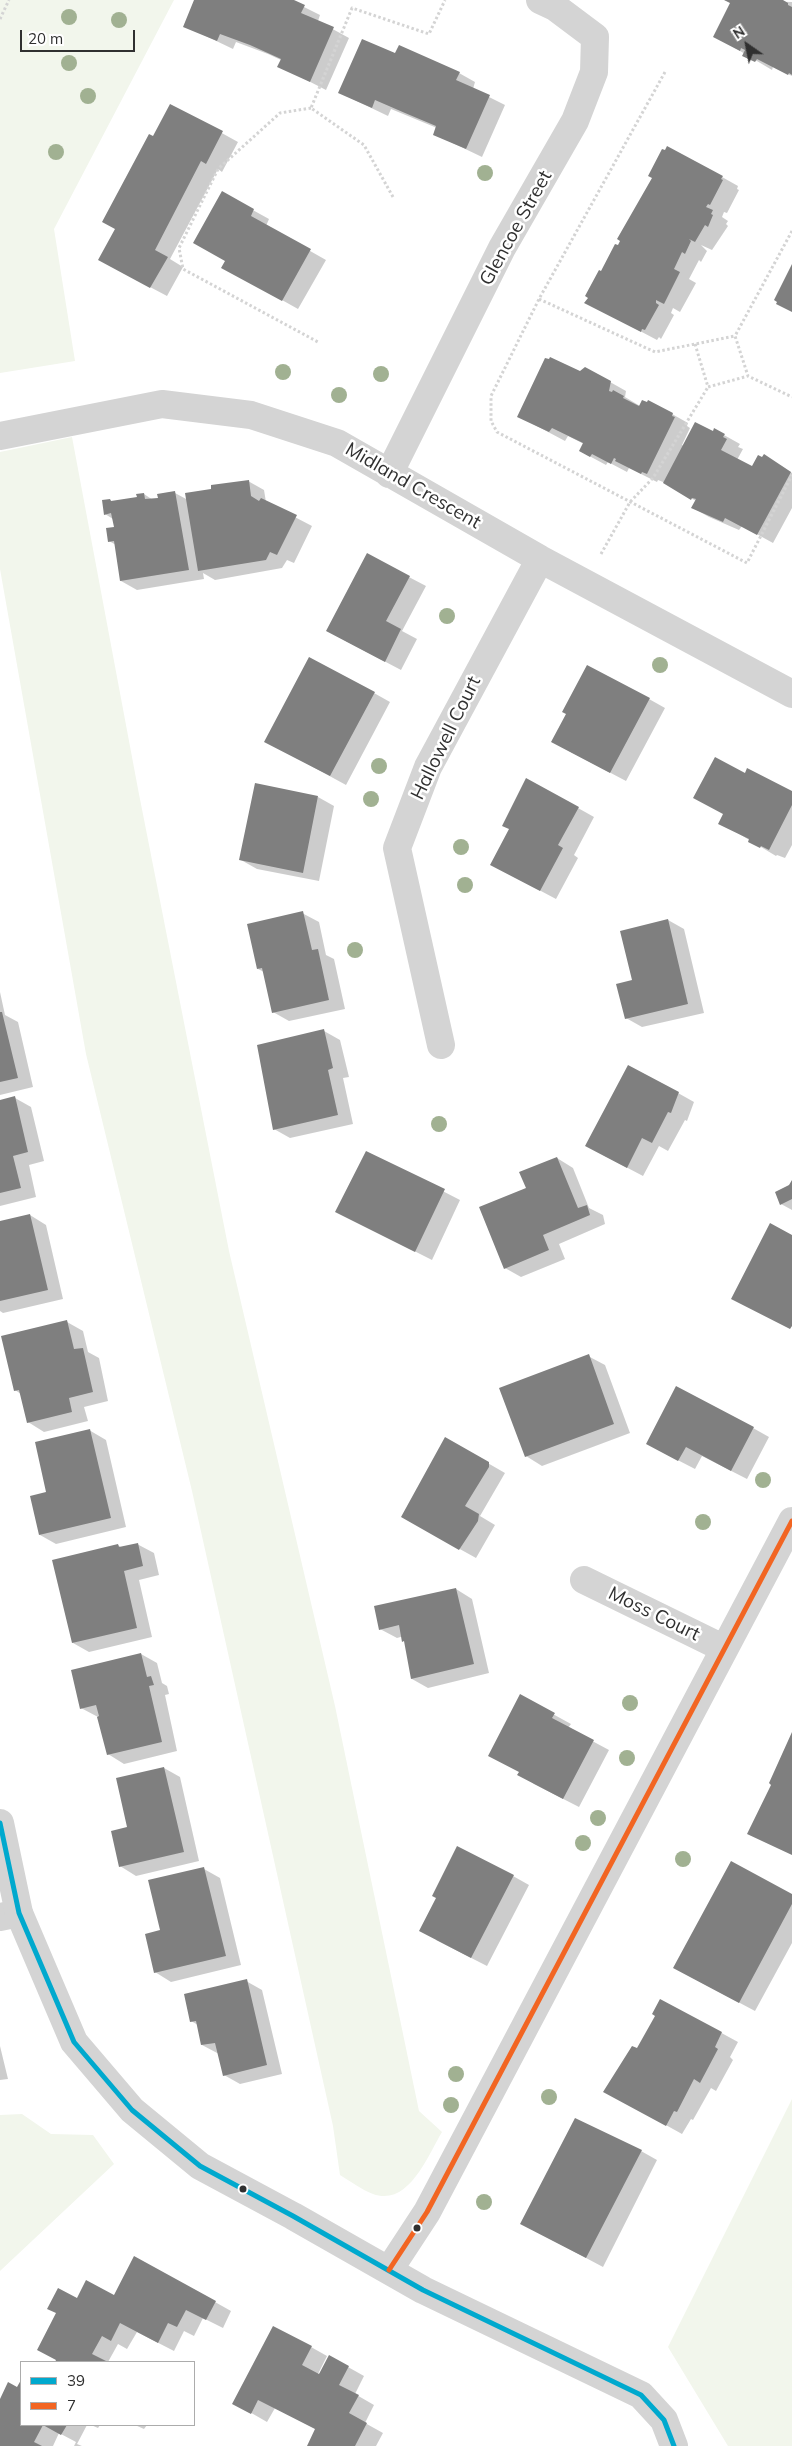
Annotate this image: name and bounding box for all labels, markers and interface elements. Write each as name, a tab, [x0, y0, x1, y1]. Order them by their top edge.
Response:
scale bar	[22, 20, 138, 52]
north arrow	[722, 20, 772, 70]
text: N	[729, 22, 748, 43]
text: 20 m	[28, 29, 63, 48]
street label: Glencoe Street	[475, 167, 557, 289]
street label: Midland Crescent	[341, 438, 485, 534]
street label: Hallowell Court	[406, 673, 486, 803]
street label: Moss Court	[604, 1582, 704, 1646]
unlabelled marker	[238, 2184, 248, 2194]
unlabelled marker	[412, 2223, 422, 2233]
legend	[20, 2361, 195, 2426]
text: 39	[67, 2371, 85, 2390]
text: 7	[67, 2396, 76, 2415]

